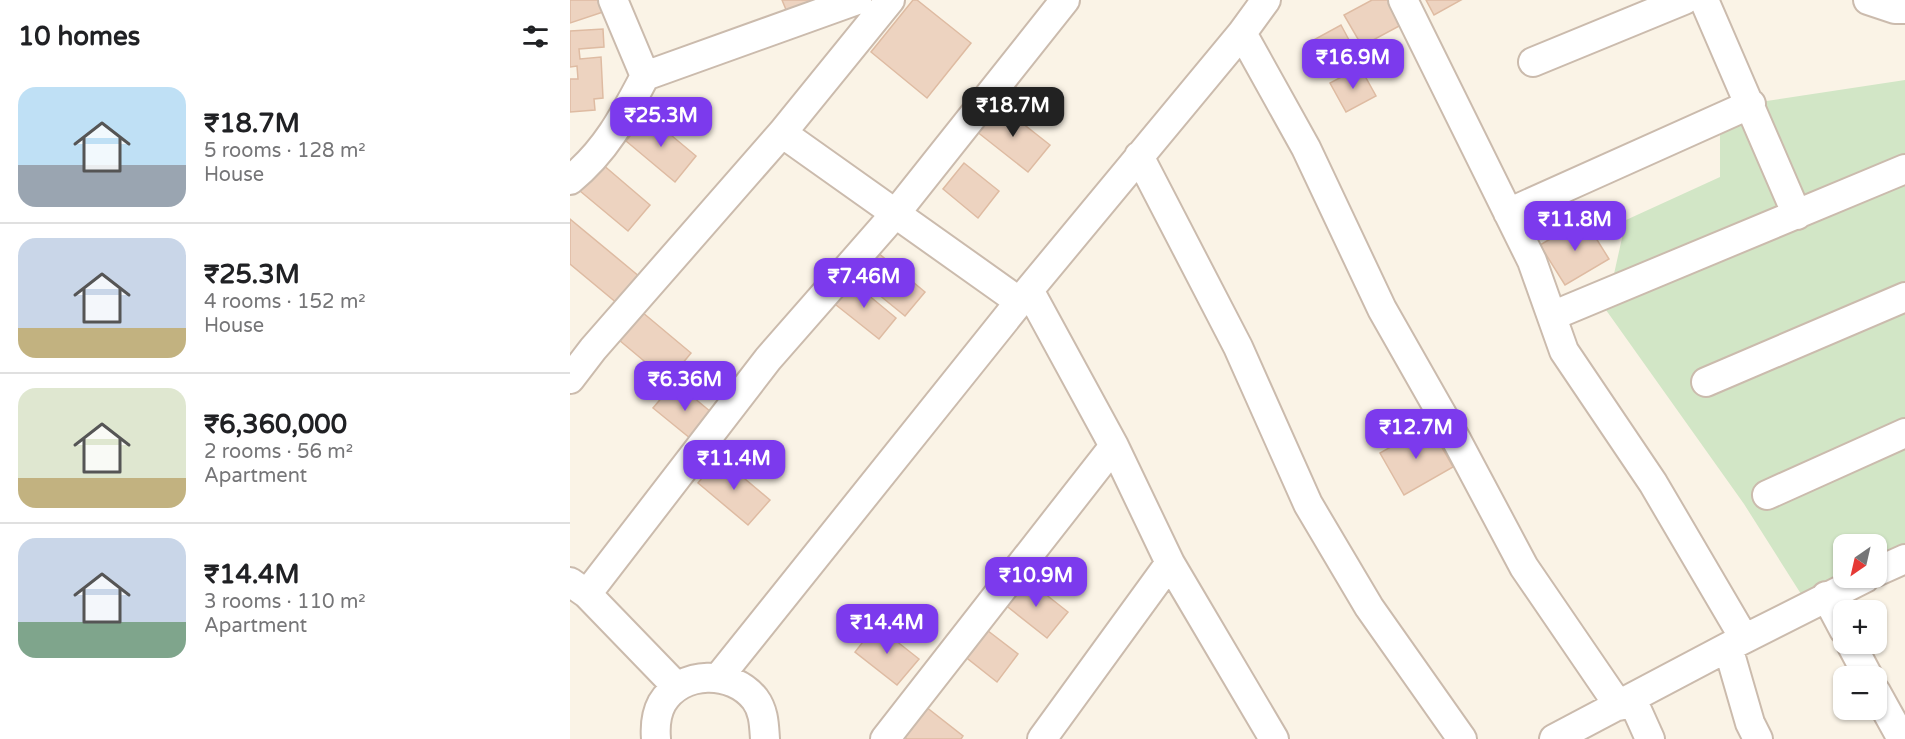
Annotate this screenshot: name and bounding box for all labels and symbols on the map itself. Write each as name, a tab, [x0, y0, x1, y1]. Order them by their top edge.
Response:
pin: ₹16.9M	[1304, 39, 1402, 90]
pin: ₹18.7M	[964, 87, 1062, 138]
pin: ₹25.3M	[612, 97, 710, 148]
pin: ₹11.8M	[1526, 201, 1624, 252]
pin: ₹7.46M	[815, 258, 913, 309]
pin: ₹6.36M	[636, 361, 734, 412]
pin: ₹12.7M	[1367, 409, 1465, 460]
pin: ₹11.4M	[685, 440, 783, 491]
north arrow	[1833, 534, 1887, 588]
pin: ₹10.9M	[987, 557, 1085, 608]
pin: ₹14.4M	[838, 604, 936, 655]

